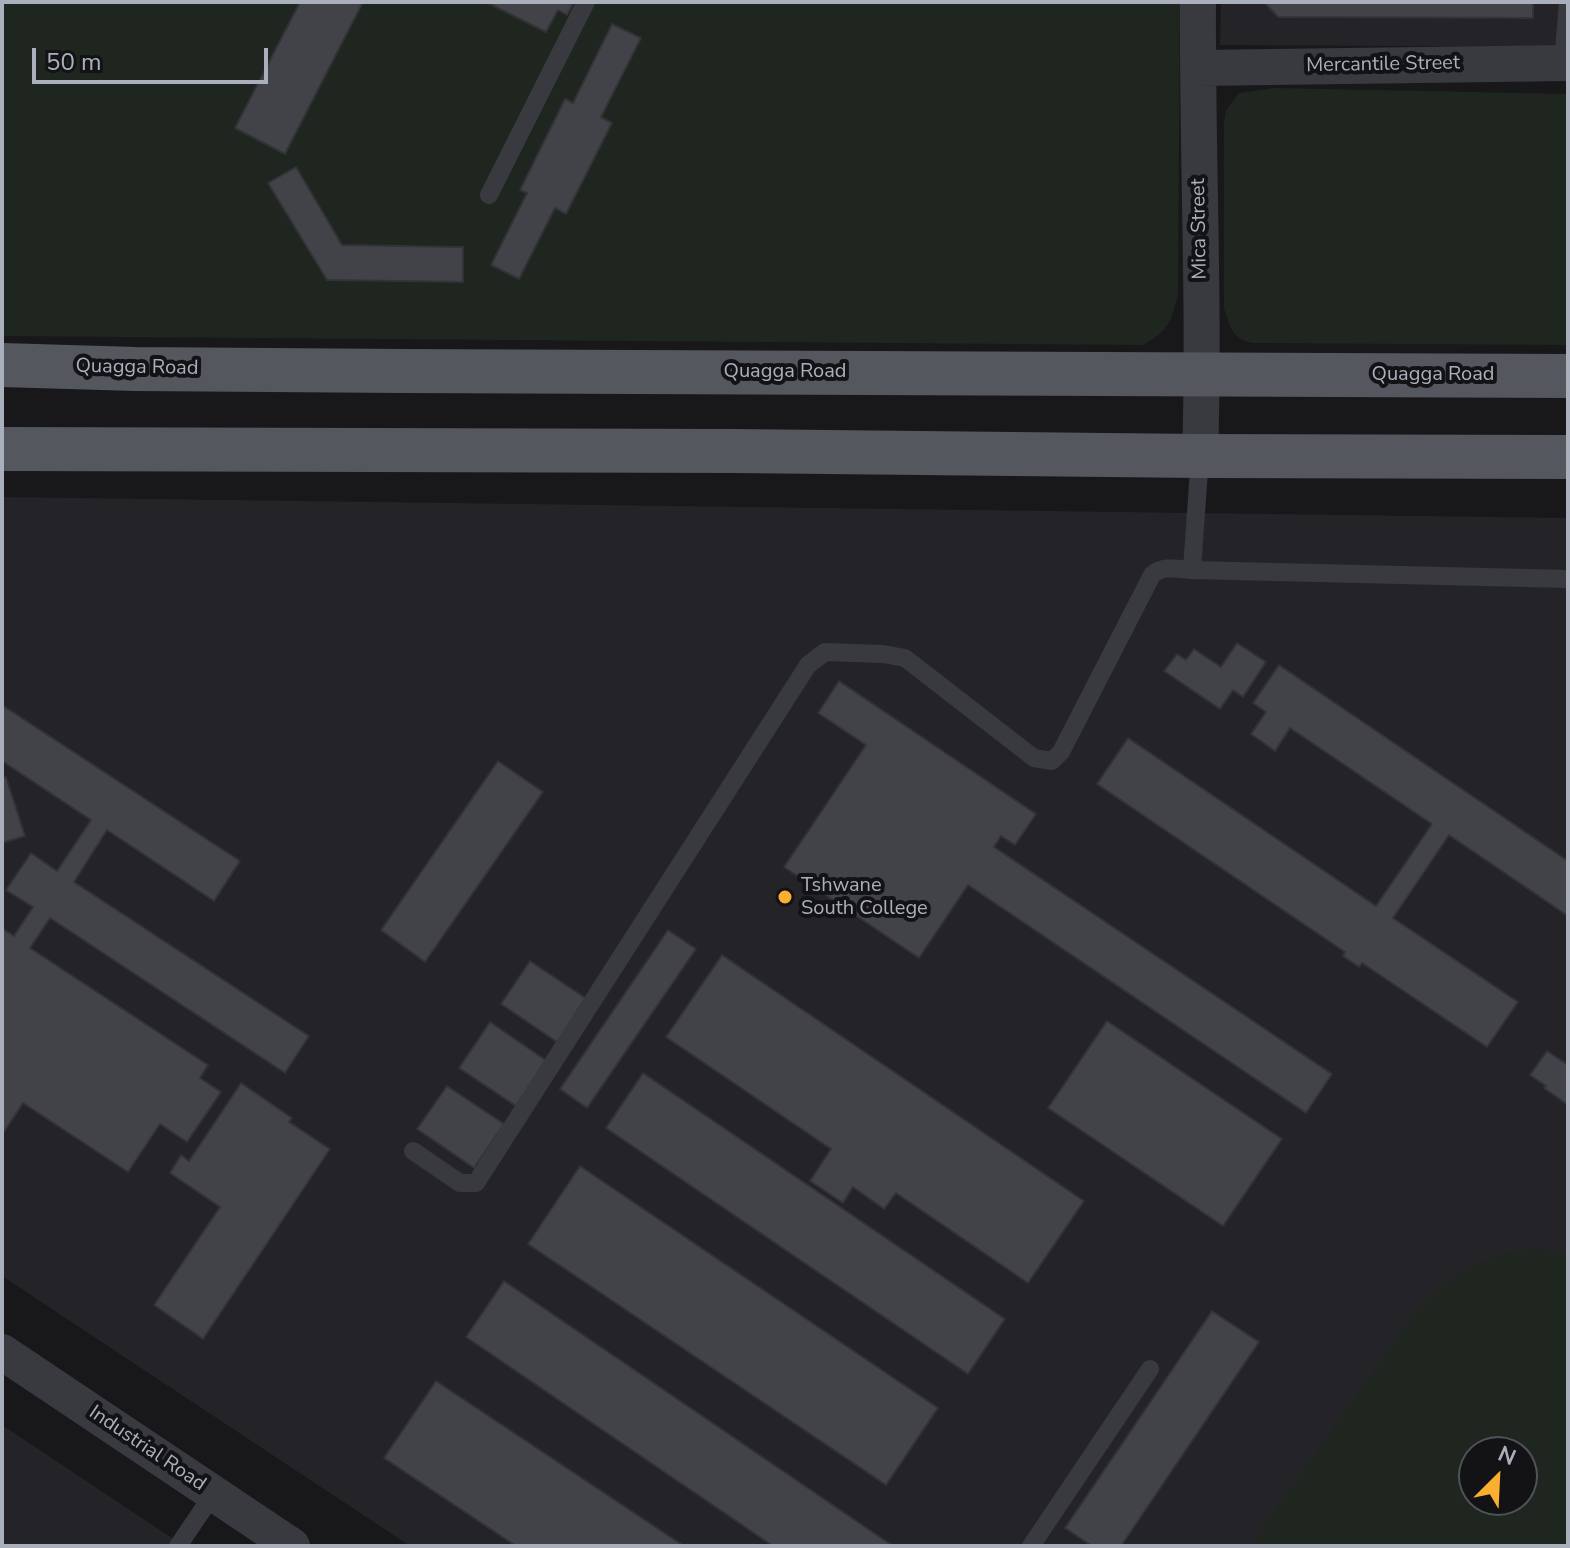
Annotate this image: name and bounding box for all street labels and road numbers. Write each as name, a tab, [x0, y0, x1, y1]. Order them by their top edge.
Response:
street label: Mercantile Street	[1306, 52, 1460, 78]
street label: Mica Street	[1187, 178, 1213, 280]
street label: Quagga Road	[75, 355, 199, 381]
street label: Quagga Road	[724, 360, 846, 384]
street label: Quagga Road	[1372, 363, 1494, 387]
street label: Industrial Road	[84, 1401, 210, 1497]

